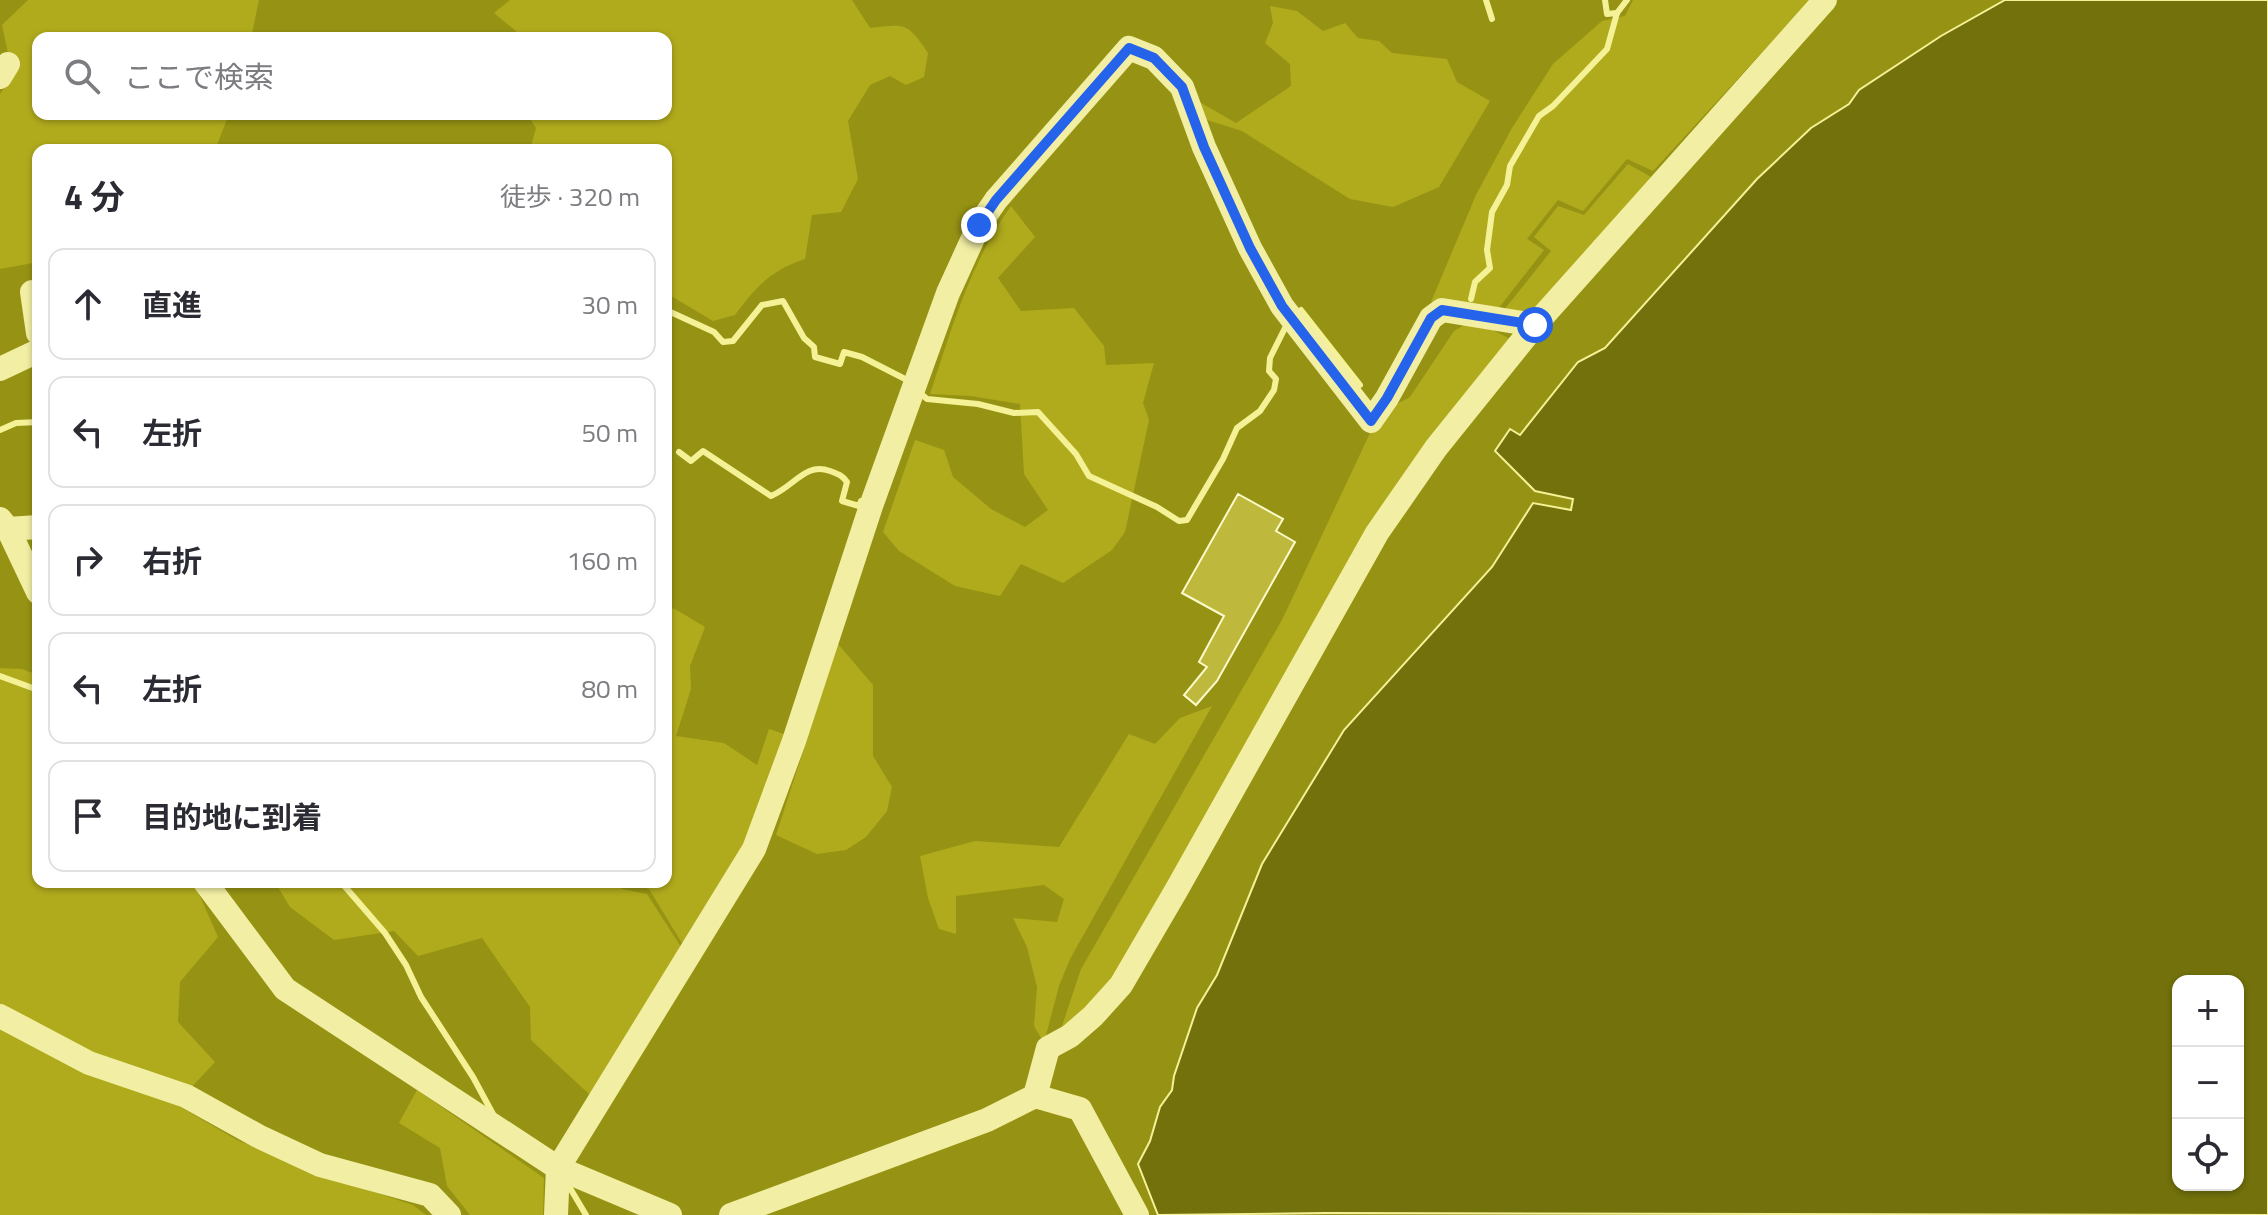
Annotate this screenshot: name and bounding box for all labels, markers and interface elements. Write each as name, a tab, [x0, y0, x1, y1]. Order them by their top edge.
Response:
search box	[32, 32, 672, 120]
icon: search	[60, 54, 104, 98]
text: ここで検索	[124, 54, 274, 100]
text: 4 分	[64, 170, 125, 222]
text: 徒歩 · 320 m	[500, 177, 640, 216]
route end	[961, 207, 997, 243]
icon: ahead	[66, 282, 110, 326]
text: 直進	[142, 282, 202, 328]
text: 30 m	[581, 285, 638, 324]
route start	[1517, 307, 1553, 343]
icon: left	[66, 410, 110, 454]
text: 左折	[142, 410, 202, 456]
text: 50 m	[581, 413, 638, 452]
icon: right	[66, 538, 110, 582]
text: 右折	[142, 538, 202, 584]
text: 160 m	[567, 541, 638, 580]
icon: left	[66, 666, 110, 710]
text: 左折	[142, 666, 202, 712]
text: 80 m	[581, 669, 638, 708]
icon: arrive	[66, 794, 110, 838]
text: 目的地に到着	[142, 794, 322, 840]
map controls	[2172, 975, 2244, 1191]
button: +	[2172, 975, 2244, 1047]
button: −	[2172, 1047, 2244, 1119]
button: locate	[2172, 1119, 2244, 1191]

